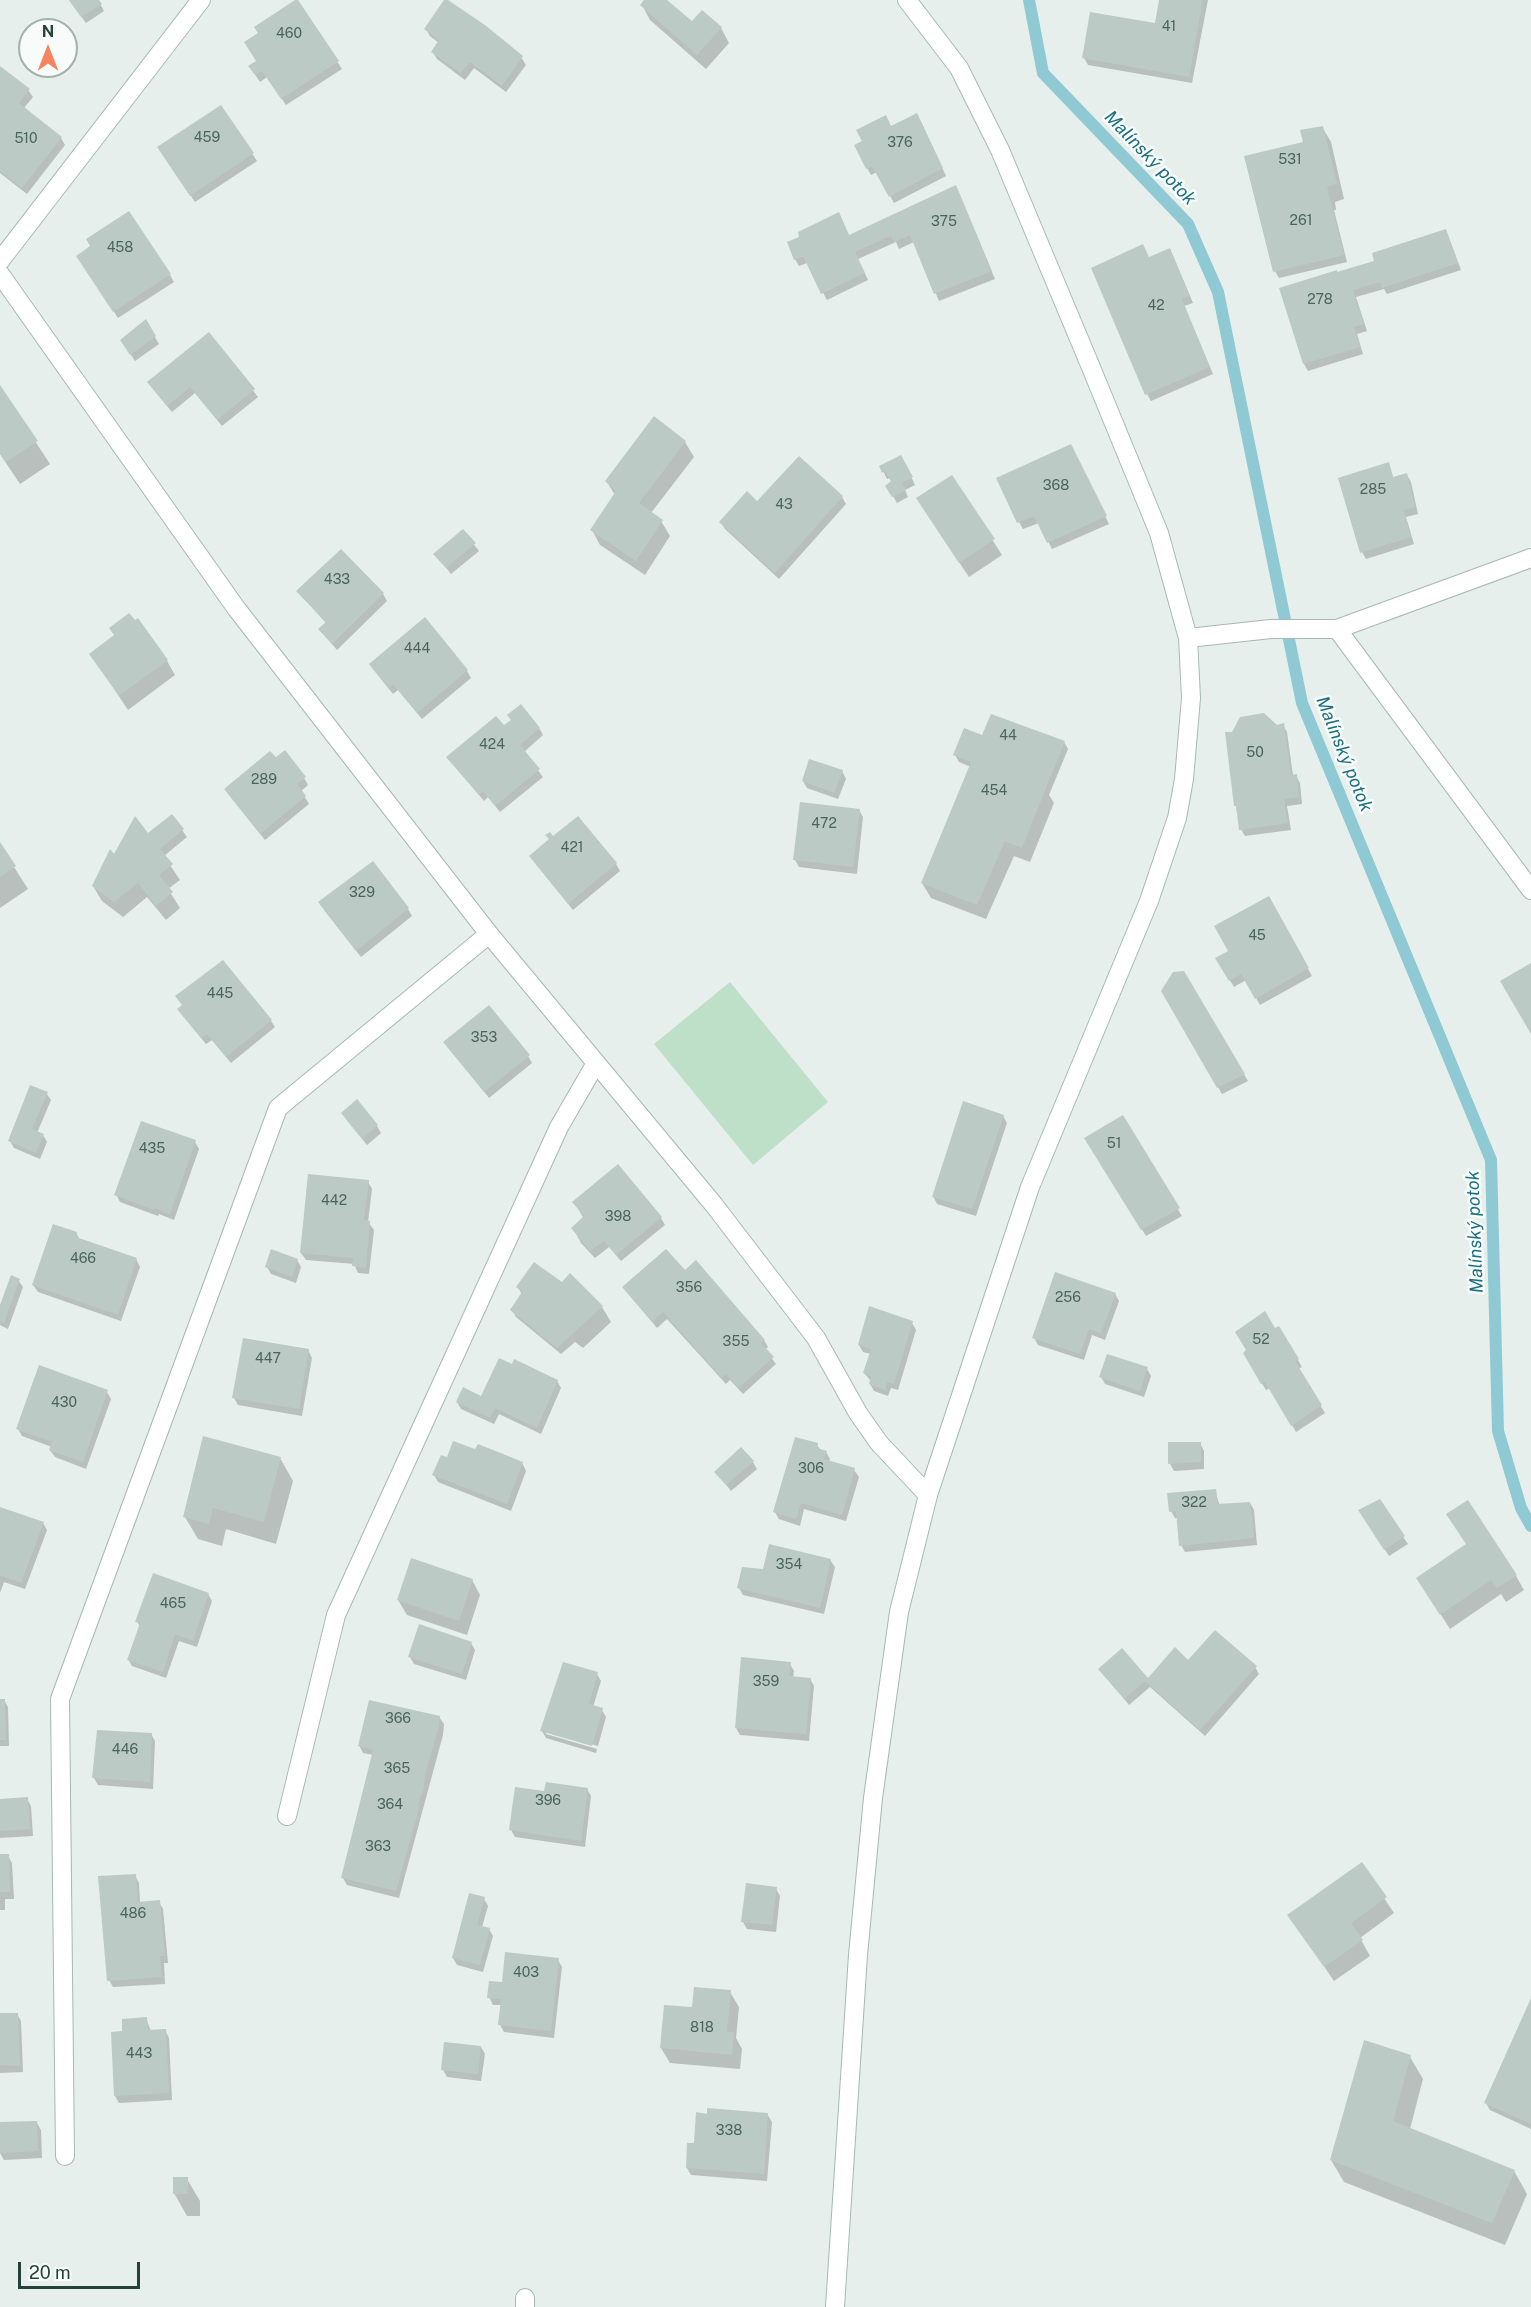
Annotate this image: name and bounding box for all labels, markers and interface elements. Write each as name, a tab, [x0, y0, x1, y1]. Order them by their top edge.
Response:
north arrow	[18, 18, 78, 78]
house number: 41	[1162, 19, 1176, 35]
text: N	[42, 22, 54, 41]
house number: 460	[276, 26, 302, 42]
water label: Malínský potok	[1100, 106, 1200, 210]
house number: 459	[194, 130, 220, 146]
house number: 510	[14, 131, 38, 147]
house number: 376	[887, 135, 913, 151]
house number: 531	[1278, 152, 1302, 168]
house number: 261	[1290, 213, 1312, 229]
house number: 375	[931, 214, 957, 230]
house number: 458	[107, 240, 133, 256]
house number: 278	[1307, 292, 1333, 308]
house number: 42	[1147, 298, 1165, 314]
house number: 368	[1043, 478, 1069, 494]
house number: 285	[1360, 482, 1386, 498]
house number: 43	[775, 497, 793, 513]
house number: 433	[324, 572, 350, 588]
house number: 444	[404, 641, 430, 657]
water label: Malínský potok	[1311, 693, 1377, 815]
house number: 44	[999, 728, 1017, 744]
house number: 424	[479, 737, 505, 753]
house number: 50	[1246, 745, 1264, 761]
house number: 289	[251, 772, 277, 788]
house number: 454	[981, 783, 1007, 799]
house number: 472	[811, 816, 837, 832]
house number: 421	[561, 840, 583, 856]
house number: 329	[349, 885, 375, 901]
house number: 45	[1248, 928, 1266, 944]
house number: 445	[207, 986, 233, 1002]
house number: 353	[471, 1030, 497, 1046]
house number: 51	[1107, 1136, 1121, 1152]
house number: 435	[139, 1141, 165, 1157]
water label: Malínský potok	[1462, 1170, 1488, 1294]
house number: 442	[321, 1193, 347, 1209]
house number: 398	[605, 1209, 631, 1225]
house number: 466	[70, 1251, 96, 1267]
house number: 356	[676, 1280, 702, 1296]
house number: 256	[1055, 1290, 1081, 1306]
house number: 52	[1252, 1332, 1270, 1348]
house number: 355	[723, 1334, 749, 1350]
house number: 447	[255, 1351, 281, 1367]
house number: 430	[51, 1395, 77, 1411]
house number: 306	[798, 1461, 824, 1477]
house number: 322	[1181, 1495, 1207, 1511]
house number: 354	[776, 1557, 802, 1573]
house number: 465	[160, 1596, 186, 1612]
house number: 359	[753, 1674, 779, 1690]
house number: 366	[385, 1711, 411, 1727]
house number: 446	[112, 1742, 138, 1758]
house number: 365	[384, 1761, 410, 1777]
house number: 396	[535, 1793, 561, 1809]
house number: 364	[377, 1797, 403, 1813]
house number: 363	[365, 1839, 391, 1855]
house number: 486	[120, 1906, 146, 1922]
house number: 403	[513, 1965, 539, 1981]
house number: 818	[690, 2020, 714, 2036]
house number: 443	[126, 2046, 152, 2062]
house number: 338	[716, 2123, 742, 2139]
scale bar	[21, 2250, 142, 2288]
text: 20 m	[29, 2262, 71, 2283]

